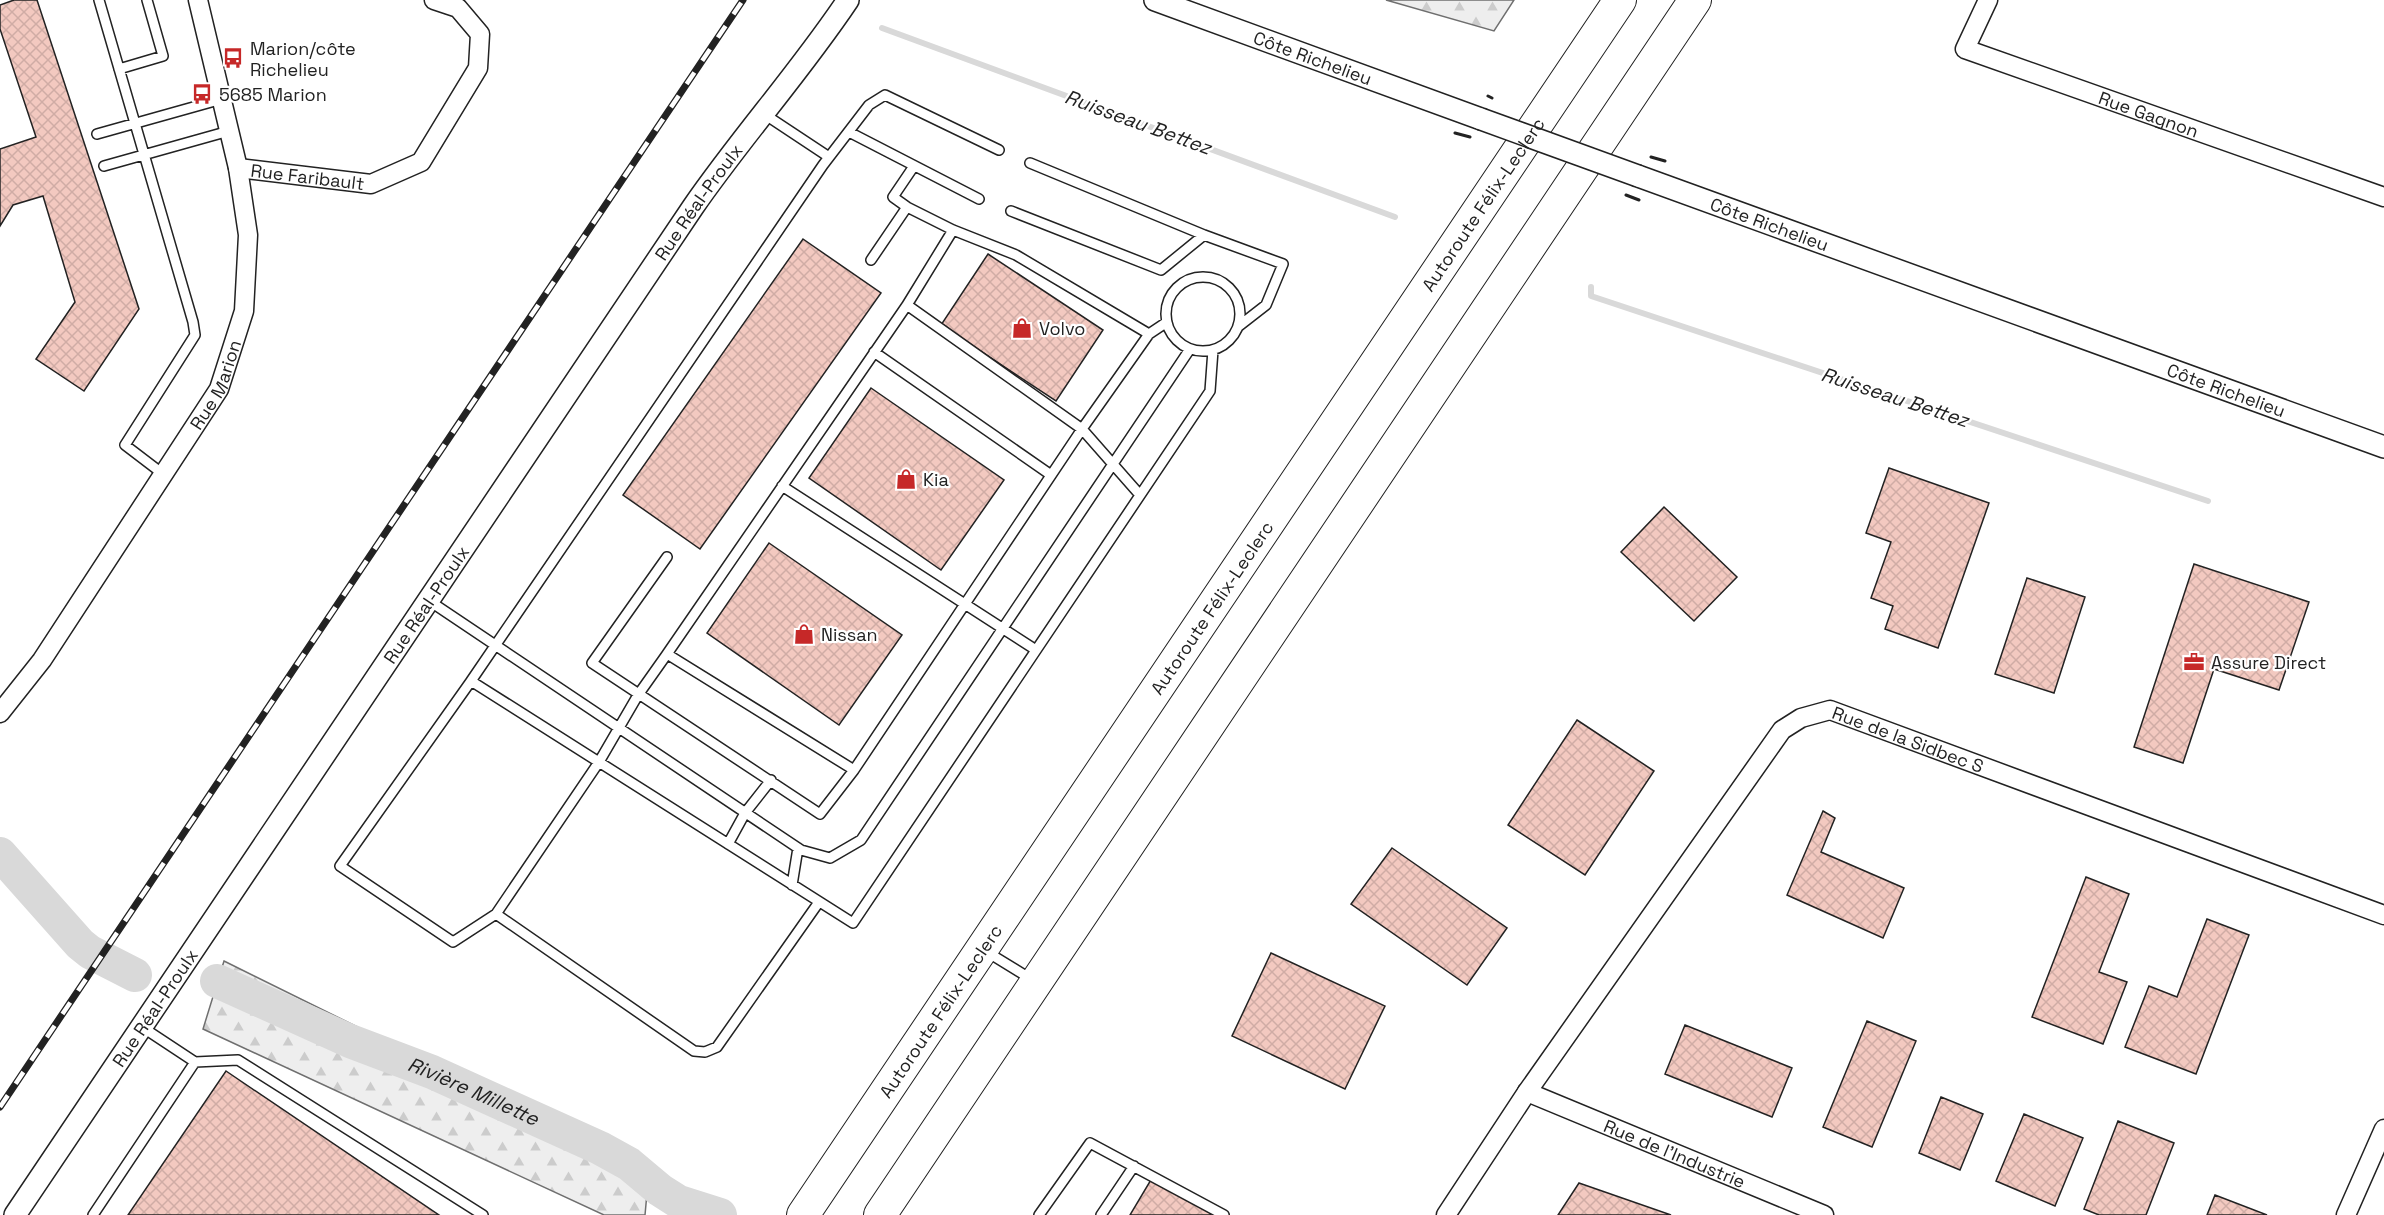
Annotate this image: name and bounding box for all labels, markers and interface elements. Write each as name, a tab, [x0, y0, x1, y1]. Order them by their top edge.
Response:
street label: Côte Richelieu	[1250, 25, 1375, 90]
place label: Marion/côte Richelieu	[250, 37, 356, 81]
bus stop icon: Marion/côte Richelieu	[221, 46, 245, 70]
bus stop icon: 5685 Marion	[190, 82, 214, 106]
place label: 5685 Marion	[219, 83, 327, 106]
water label: Ruisseau Bettez	[1061, 83, 1216, 161]
street label: Rue Gagnon	[2096, 86, 2202, 142]
street label: Autoroute Félix-Leclerc	[1416, 113, 1549, 295]
street label: Rue Réal-Proulx	[649, 139, 747, 264]
street label: Rue Faribault	[249, 158, 366, 195]
street label: Côte Richelieu	[1707, 192, 1832, 256]
shop icon: Volvo	[1010, 316, 1034, 340]
place label: Volvo	[1039, 317, 1085, 340]
street label: Rue Marion	[184, 337, 246, 434]
street label: Côte Richelieu	[2164, 358, 2289, 422]
water label: Ruisseau Bettez	[1818, 361, 1974, 434]
shop icon: Kia	[894, 467, 918, 491]
place label: Kia	[923, 468, 949, 491]
street label: Autoroute Félix-Leclerc	[1145, 516, 1278, 699]
street label: Rue Réal-Proulx	[378, 541, 474, 668]
shop icon: Nissan	[792, 622, 816, 646]
place label: Nissan	[821, 623, 878, 646]
office icon: Assure Direct	[2182, 650, 2206, 674]
place label: Assure Direct	[2211, 651, 2326, 674]
street label: Rue de la Sidbec S	[1829, 700, 1987, 777]
street label: Autoroute Félix-Leclerc	[874, 920, 1007, 1102]
street label: Rue Réal-Proulx	[107, 944, 202, 1071]
water label: Rivière Millette	[404, 1051, 544, 1132]
street label: Rue de l'Industrie	[1601, 1114, 1749, 1193]

